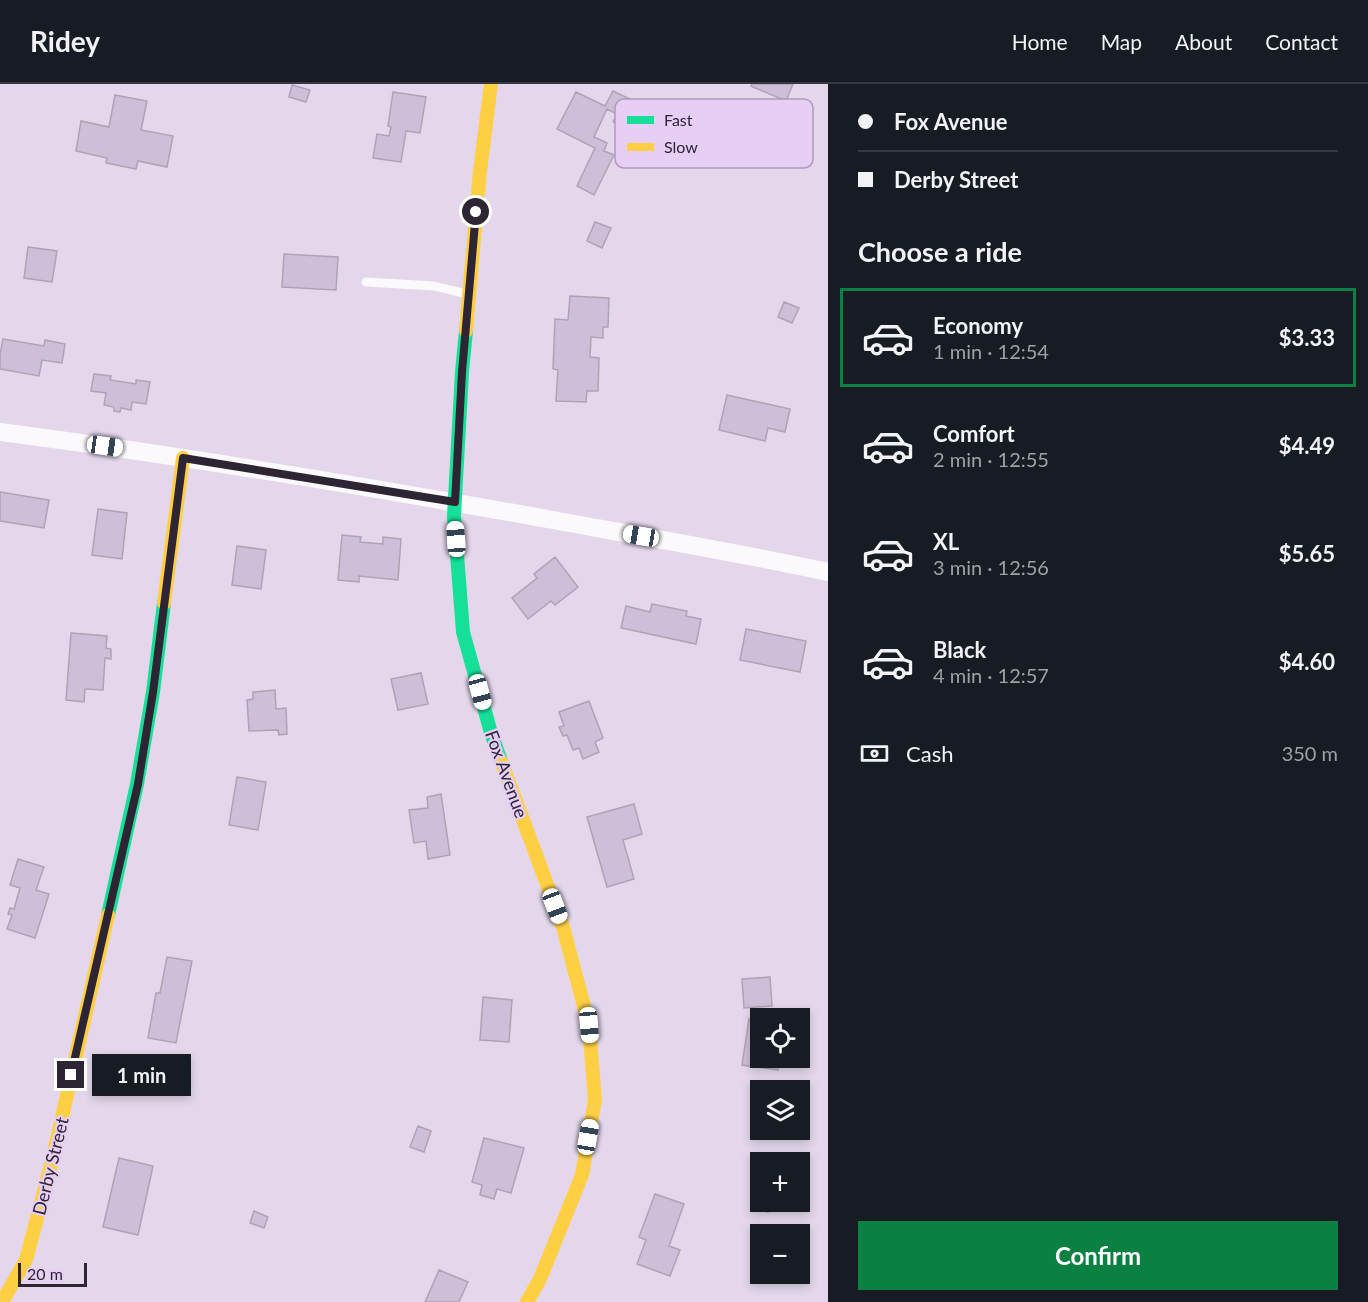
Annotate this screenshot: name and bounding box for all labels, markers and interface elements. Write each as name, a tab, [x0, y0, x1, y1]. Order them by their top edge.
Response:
text: Ridey	[30, 24, 100, 58]
text: Home	[1012, 29, 1068, 54]
text: Map	[1101, 29, 1142, 54]
text: About	[1175, 29, 1232, 54]
text: Contact	[1265, 29, 1338, 54]
legend	[615, 99, 813, 168]
text: Fox Avenue	[894, 108, 1008, 135]
text: Fast	[664, 110, 693, 129]
text: Slow	[664, 137, 698, 156]
text: Derby Street	[894, 166, 1018, 193]
route start	[462, 198, 489, 225]
text: Choose a ride	[858, 235, 1022, 268]
icon: car	[861, 311, 915, 365]
text: Economy	[933, 312, 1023, 339]
text: $3.33	[1279, 324, 1335, 351]
text: 1 min · 12:54	[933, 339, 1049, 363]
icon: car	[861, 419, 915, 473]
text: Comfort	[933, 420, 1015, 447]
text: $4.49	[1279, 432, 1335, 459]
car	[86, 435, 124, 457]
text: 2 min · 12:55	[933, 447, 1049, 471]
car	[446, 520, 466, 558]
car	[622, 524, 660, 548]
icon: car	[861, 527, 915, 581]
text: XL	[933, 528, 959, 555]
text: $5.65	[1279, 540, 1335, 567]
text: 3 min · 12:56	[933, 555, 1049, 579]
icon: car	[861, 635, 915, 689]
text: Black	[933, 636, 986, 663]
text: $4.60	[1279, 648, 1335, 675]
text: 4 min · 12:57	[933, 663, 1049, 687]
car	[467, 672, 493, 712]
street label: Fox Avenue	[481, 727, 533, 821]
icon: cash	[858, 737, 891, 770]
text: Cash	[906, 740, 953, 767]
text: 350 m	[1282, 741, 1338, 765]
car	[540, 886, 570, 926]
car	[578, 1006, 600, 1044]
map controls	[750, 1008, 810, 1284]
button: locate	[750, 1008, 810, 1068]
callout: 1 min	[92, 1054, 191, 1096]
route end	[57, 1061, 84, 1088]
text: 1 min	[117, 1063, 166, 1087]
button: layers	[750, 1080, 810, 1140]
street label: Derby Street	[27, 1114, 73, 1217]
car	[576, 1118, 600, 1156]
button: +	[750, 1152, 810, 1212]
button: Confirm	[858, 1221, 1338, 1290]
button: −	[750, 1224, 810, 1284]
scale bar	[18, 1260, 87, 1288]
text: 20 m	[27, 1264, 63, 1283]

